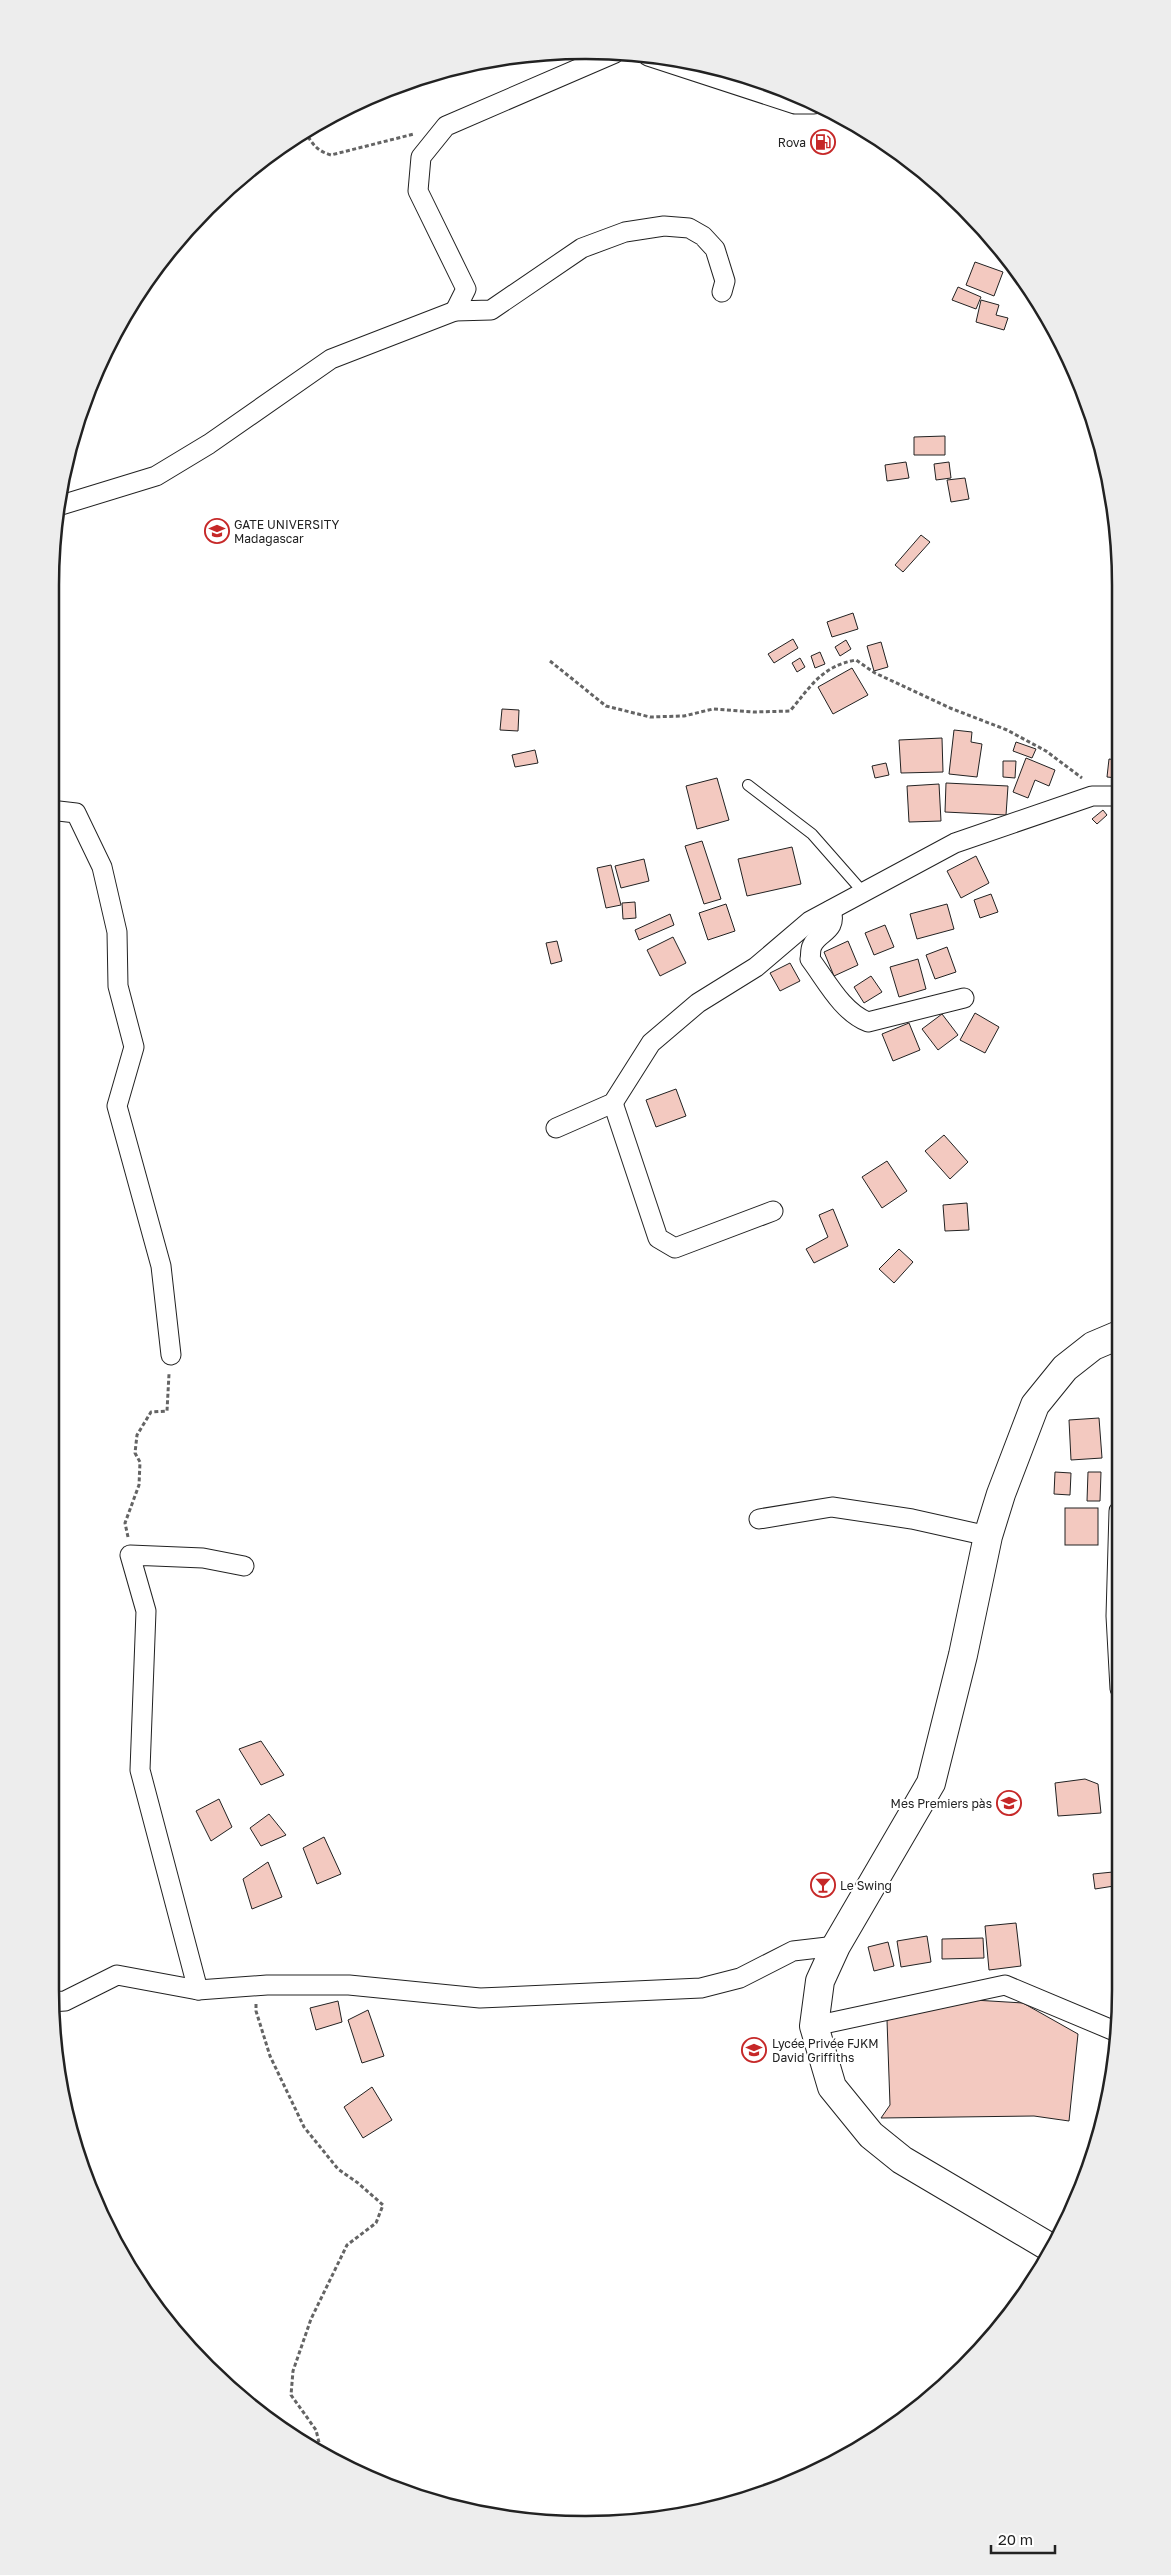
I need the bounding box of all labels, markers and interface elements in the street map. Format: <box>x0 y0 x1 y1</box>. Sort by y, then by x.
fuel station icon: Rova <box>810 129 836 155</box>
place label: Rova <box>778 135 806 150</box>
place label: GATE UNIVERSITY Madagascar <box>234 517 339 546</box>
school or university icon: GATE UNIVERSITY Madagascar <box>204 518 230 544</box>
school or university icon: Mes Premiers pàs <box>996 1790 1022 1816</box>
place label: Mes Premiers pàs <box>891 1796 992 1811</box>
bar icon: Le Swing <box>810 1872 836 1898</box>
place label: Le Swing <box>840 1878 892 1893</box>
place label: Lycée Privée FJKM David Griffiths <box>772 2036 879 2065</box>
school or university icon: Lycée Privée FJKM David Griffiths <box>741 2037 767 2063</box>
scale bar <box>991 2522 1055 2554</box>
text: 20 m <box>998 2530 1033 2548</box>

